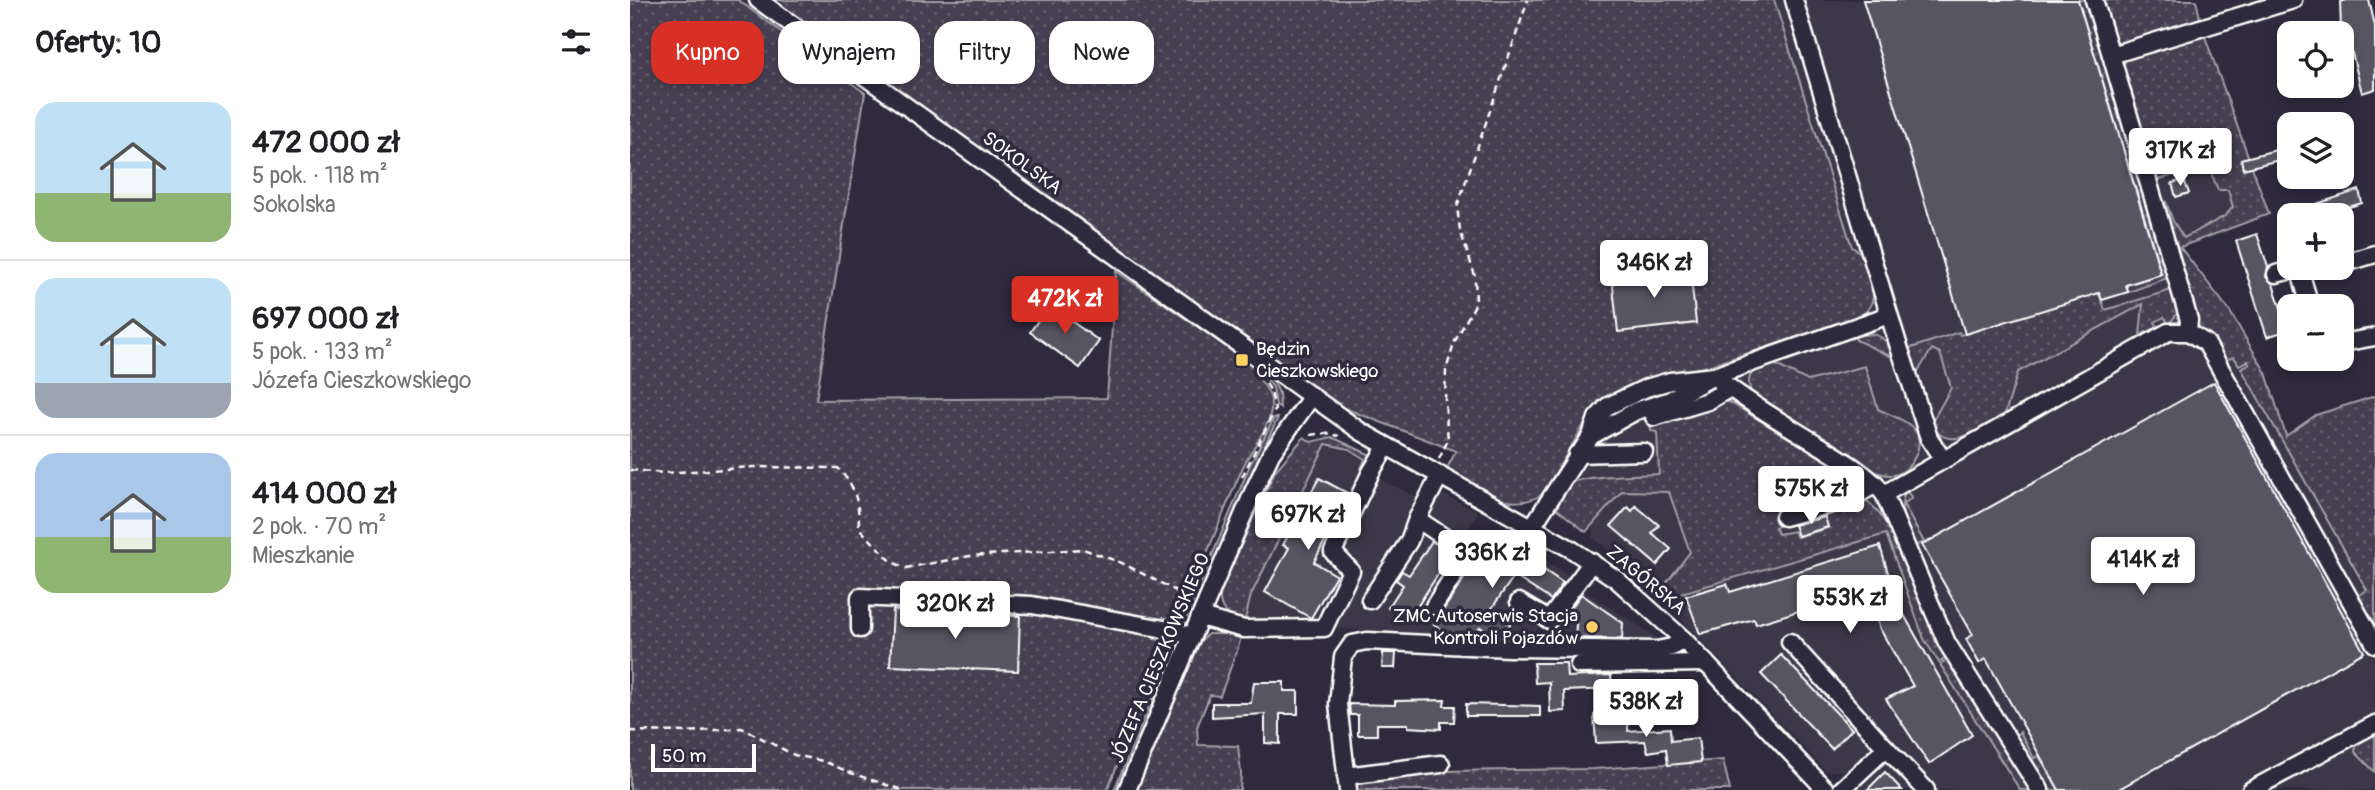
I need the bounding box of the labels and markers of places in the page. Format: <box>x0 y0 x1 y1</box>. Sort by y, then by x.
pin: 317K zł <box>2115 128 2245 188</box>
pin: 346K zł <box>1589 240 1719 300</box>
pin: 472K zł <box>1000 276 1130 336</box>
place label: Będzin Cieszkowskiego <box>1256 337 1379 383</box>
marker: Będzin Cieszkowskiego <box>1234 352 1250 368</box>
pin: 575K zł <box>1746 466 1876 526</box>
pin: 697K zł <box>1243 492 1373 552</box>
pin: 336K zł <box>1427 530 1557 590</box>
pin: 414K zł <box>2078 538 2208 597</box>
pin: 553K zł <box>1785 576 1915 635</box>
pin: 320K zł <box>890 582 1020 641</box>
place label: ZMC Autoserwis Stacja Kontroli Pojazdów <box>1393 604 1578 650</box>
marker: ZMC Autoserwis Stacja Kontroli Pojazdów <box>1584 619 1600 635</box>
pin: 538K zł <box>1581 680 1711 739</box>

